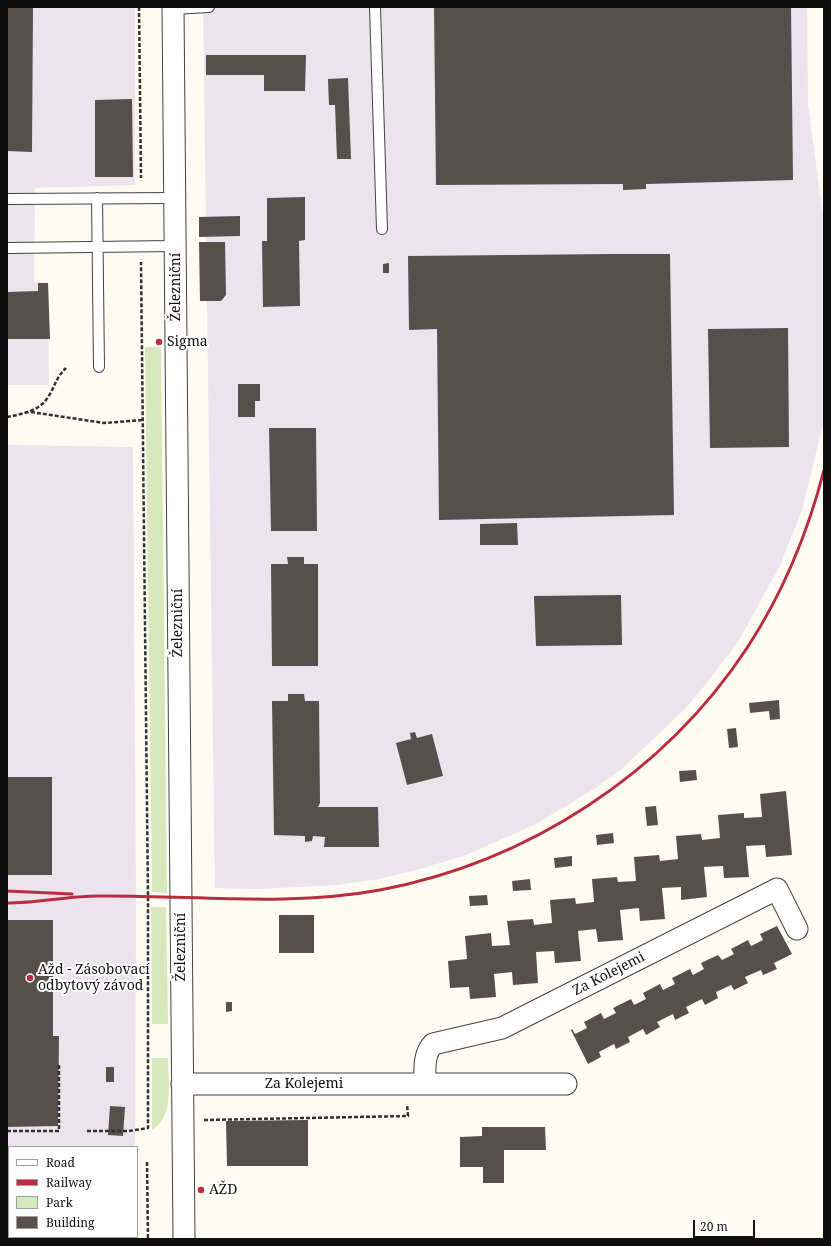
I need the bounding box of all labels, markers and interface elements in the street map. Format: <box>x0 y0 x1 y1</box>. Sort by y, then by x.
street label: Železniční <box>168 253 184 321</box>
place label: Sigma <box>167 334 208 350</box>
marker: Sigma <box>154 337 164 347</box>
street label: Železniční <box>170 589 186 657</box>
street label: Železniční <box>173 913 189 981</box>
street label: Za Kolejemi <box>570 949 648 999</box>
place label: Ažd - Zásobovací odbytový závod <box>38 962 150 994</box>
marker: Ažd - Zásobovací odbytový závod <box>25 973 35 983</box>
street label: Za Kolejemi <box>265 1076 343 1092</box>
legend <box>8 1146 138 1238</box>
text: Road <box>46 1154 75 1171</box>
text: Railway <box>46 1174 92 1191</box>
place label: AŽD <box>209 1182 237 1198</box>
marker: AŽD <box>196 1185 206 1195</box>
text: Park <box>46 1194 73 1211</box>
scale bar <box>695 1212 757 1238</box>
text: Building <box>46 1214 94 1231</box>
text: 20 m <box>700 1218 728 1235</box>

